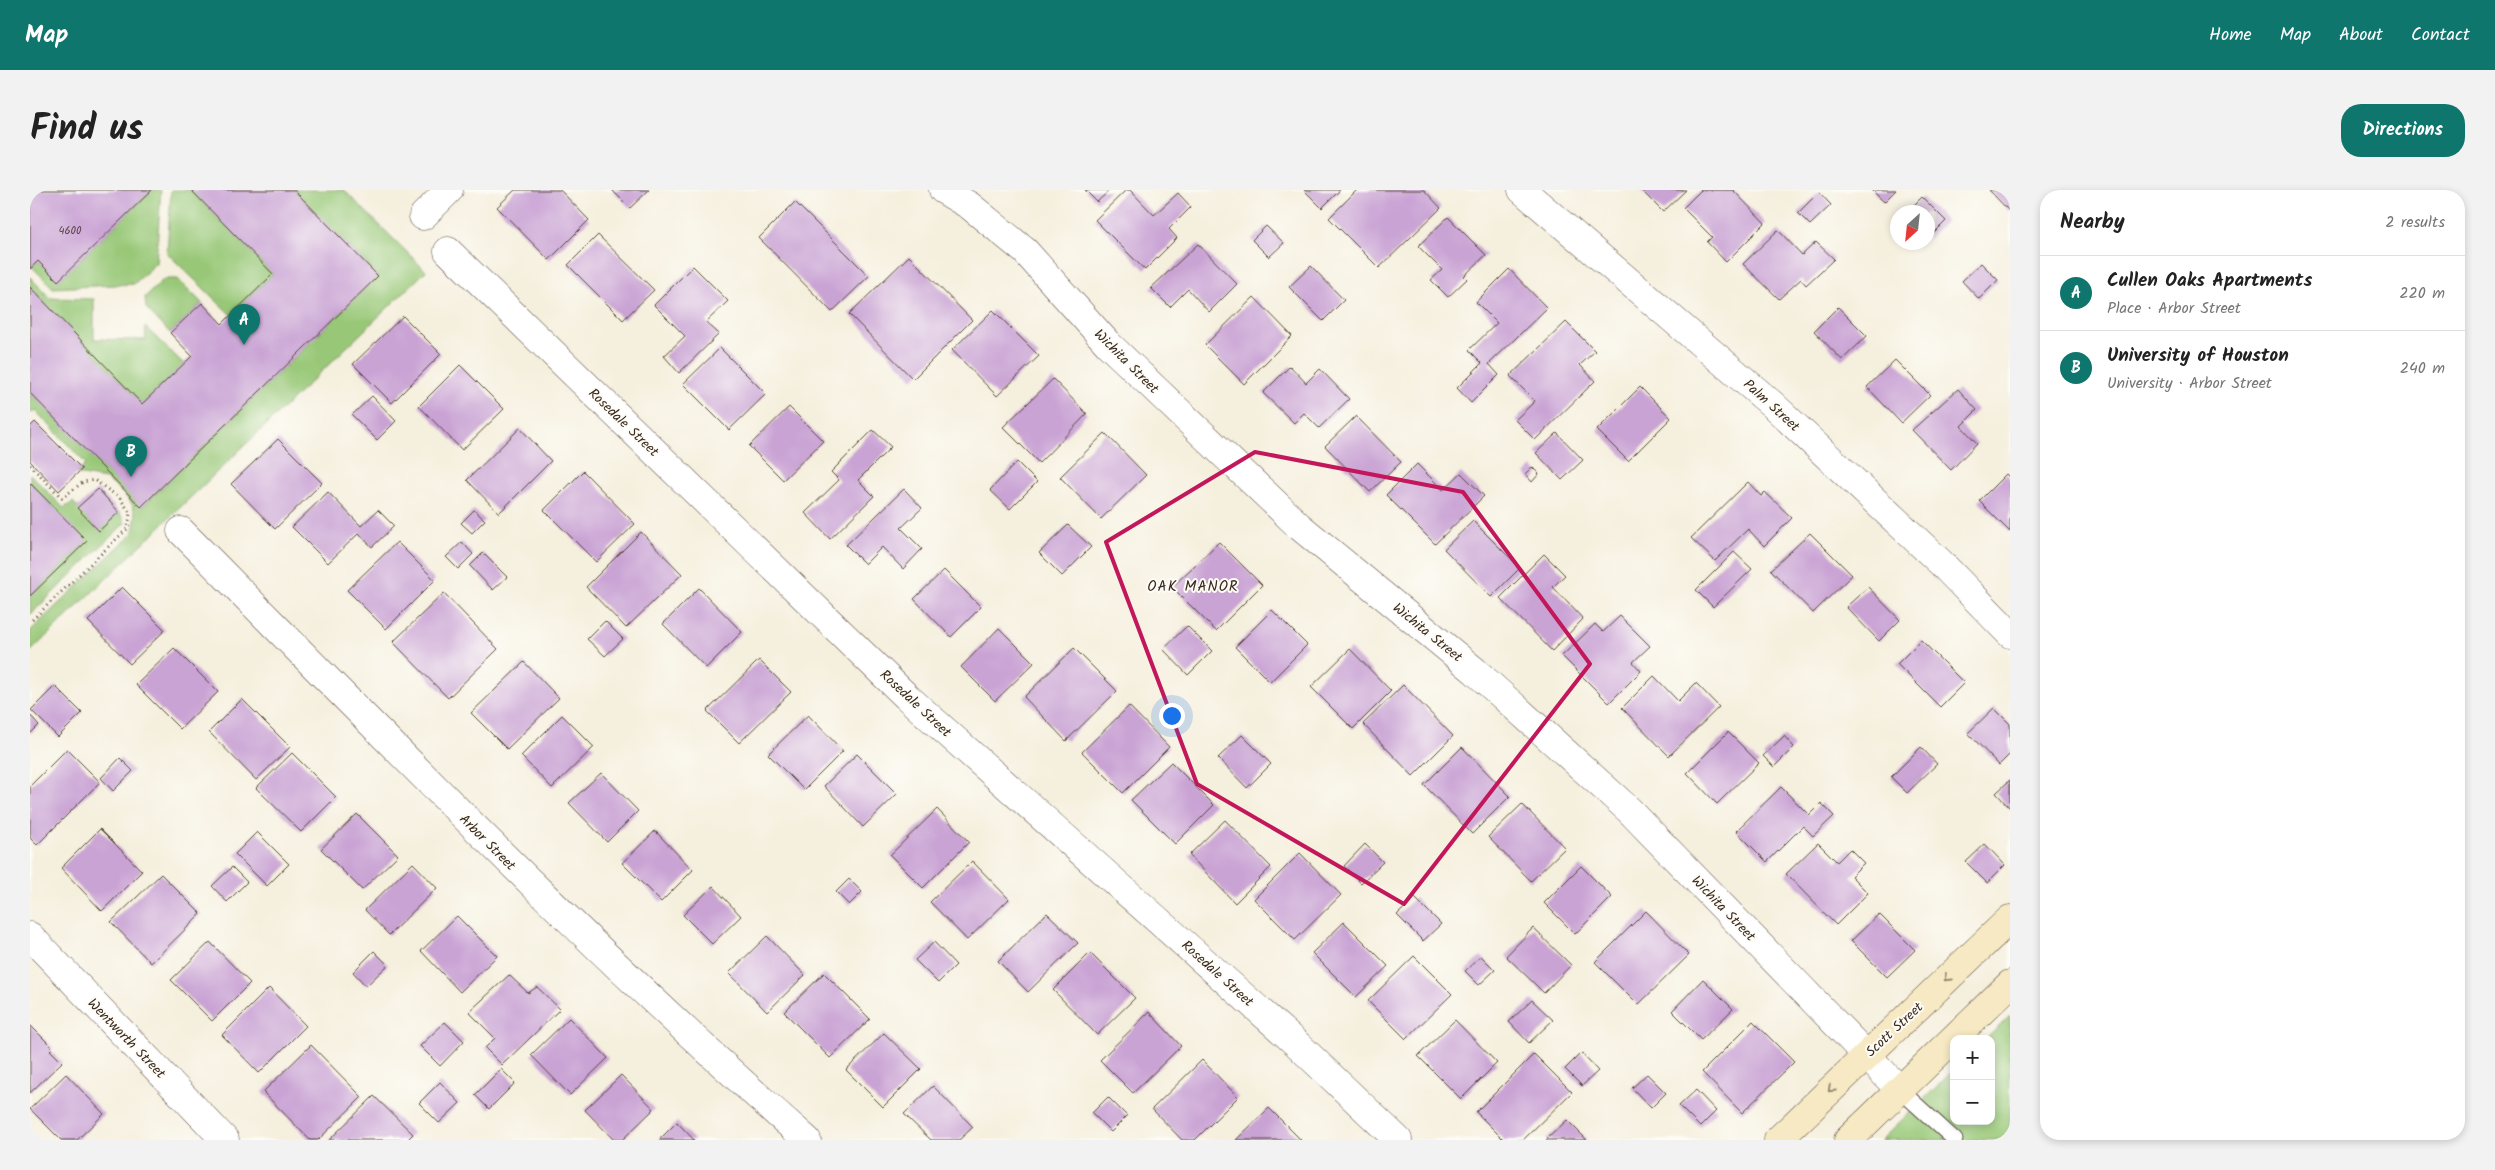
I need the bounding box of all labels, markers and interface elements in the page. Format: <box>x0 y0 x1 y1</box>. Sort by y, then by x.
text: Map <box>25 16 68 55</box>
text: Home <box>2209 21 2252 50</box>
text: Map <box>2280 21 2311 50</box>
text: About <box>2339 21 2383 50</box>
text: Contact <box>2411 21 2470 50</box>
text: Find us <box>30 102 143 158</box>
button: Directions <box>2341 104 2465 157</box>
north arrow <box>1890 205 1935 250</box>
text: Nearby <box>2060 206 2125 239</box>
text: 2 results <box>2385 210 2445 235</box>
house number: 4600 <box>58 222 82 240</box>
text: Cullen Oaks Apartments <box>2107 266 2312 296</box>
text: A <box>2071 281 2081 306</box>
text: 220 m <box>2399 281 2445 306</box>
text: Place · Arbor Street <box>2107 296 2241 321</box>
pin: A <box>228 304 260 345</box>
street label: Wichita Street <box>1089 324 1164 400</box>
text: University of Houston <box>2107 341 2289 371</box>
text: B <box>2071 356 2081 381</box>
text: 240 m <box>2400 356 2445 381</box>
text: University · Arbor Street <box>2107 371 2272 396</box>
street label: Palm Street <box>1738 374 1805 438</box>
street label: Rosedale Street <box>583 383 664 463</box>
pin: B <box>115 436 147 477</box>
district label: OAK MANOR <box>1147 575 1239 599</box>
street label: Wichita Street <box>1388 598 1468 668</box>
street label: Rosedale Street <box>874 665 957 743</box>
your location <box>1159 703 1185 729</box>
street label: Arbor Street <box>454 809 521 877</box>
street label: Wichita Street <box>1686 871 1761 947</box>
street label: Rosedale Street <box>1176 935 1259 1013</box>
one-way arrow <box>1944 972 1953 981</box>
street label: Wentworth Street <box>82 993 171 1084</box>
street label: Scott Street <box>1861 997 1929 1062</box>
map controls <box>1950 1035 1995 1125</box>
button: + <box>1950 1035 1995 1080</box>
button: − <box>1950 1080 1995 1125</box>
one-way arrow <box>1828 1083 1837 1092</box>

